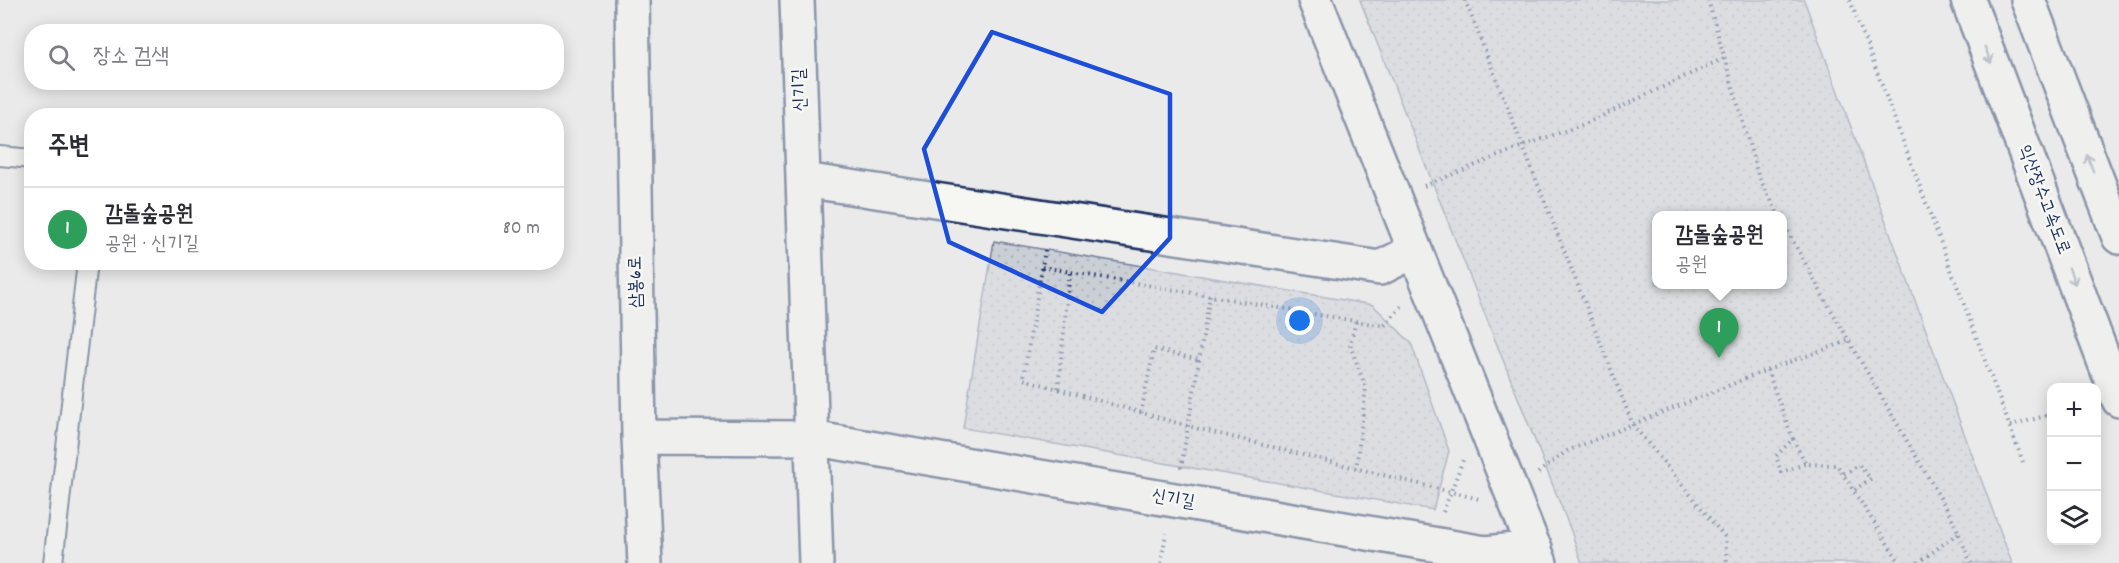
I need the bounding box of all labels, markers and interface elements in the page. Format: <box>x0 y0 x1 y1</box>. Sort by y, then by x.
search box <box>24 24 564 90</box>
icon: search <box>45 41 78 74</box>
text: 장소 검색 <box>93 42 169 73</box>
one-way arrow <box>1984 45 1995 64</box>
street label: 신기길 <box>788 67 814 112</box>
text: 주변 <box>48 129 90 166</box>
street label: 익산장수고속도로 <box>2011 141 2075 259</box>
one-way arrow <box>2084 154 2095 173</box>
text: 감돌숲공원 <box>105 200 194 231</box>
popup <box>1652 211 1787 289</box>
text: 1 <box>65 215 70 243</box>
text: 80 m <box>503 215 540 243</box>
text: 감돌숲공원 <box>1675 221 1764 252</box>
text: 공원 · 신기길 <box>105 231 199 259</box>
text: 공원 <box>1675 252 1707 280</box>
street label: 삼봉6로 <box>624 256 650 308</box>
one-way arrow <box>2067 267 2078 285</box>
your location <box>1285 306 1314 335</box>
pin: 1 <box>1700 308 1738 358</box>
map controls <box>2047 383 2101 545</box>
button: + <box>2047 383 2101 437</box>
button: − <box>2047 437 2101 491</box>
street label: 신기길 <box>1149 484 1197 516</box>
button: layers <box>2047 491 2101 545</box>

